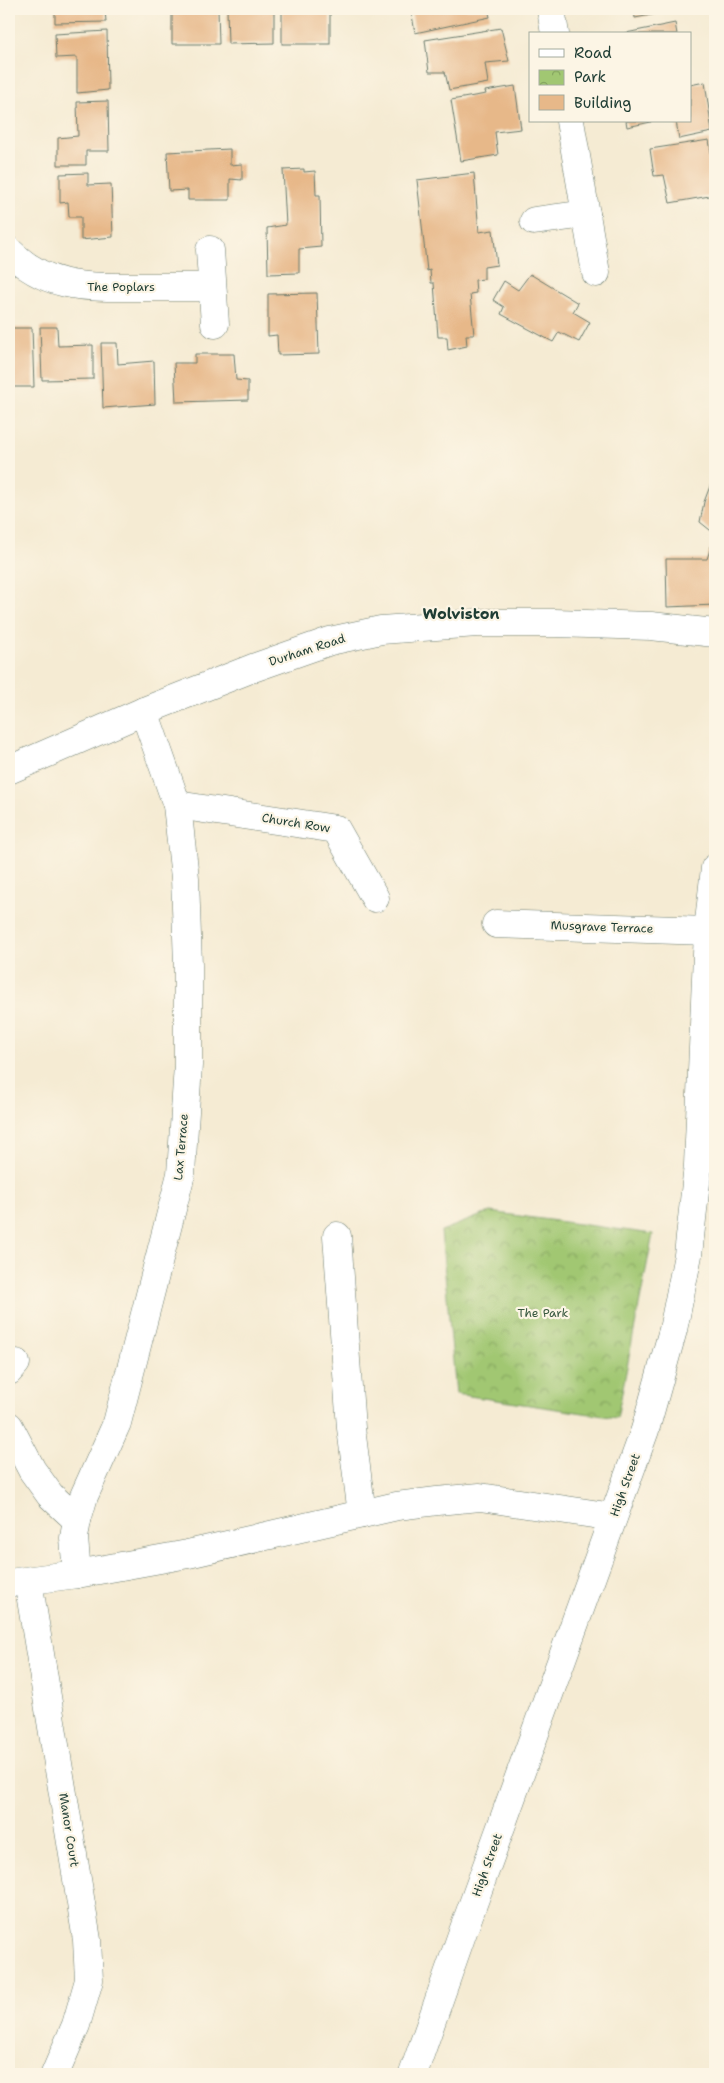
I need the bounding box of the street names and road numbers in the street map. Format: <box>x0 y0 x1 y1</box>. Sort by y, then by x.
street label: The Poplars <box>87 279 155 295</box>
street label: Durham Road <box>267 630 348 670</box>
street label: Church Row <box>261 810 332 836</box>
street label: Musgrave Terrace <box>550 917 654 937</box>
street label: Lax Terrace <box>170 1113 192 1181</box>
street label: High Street <box>606 1451 644 1519</box>
street label: Manor Court <box>55 1792 83 1868</box>
street label: High Street <box>468 1831 506 1899</box>

